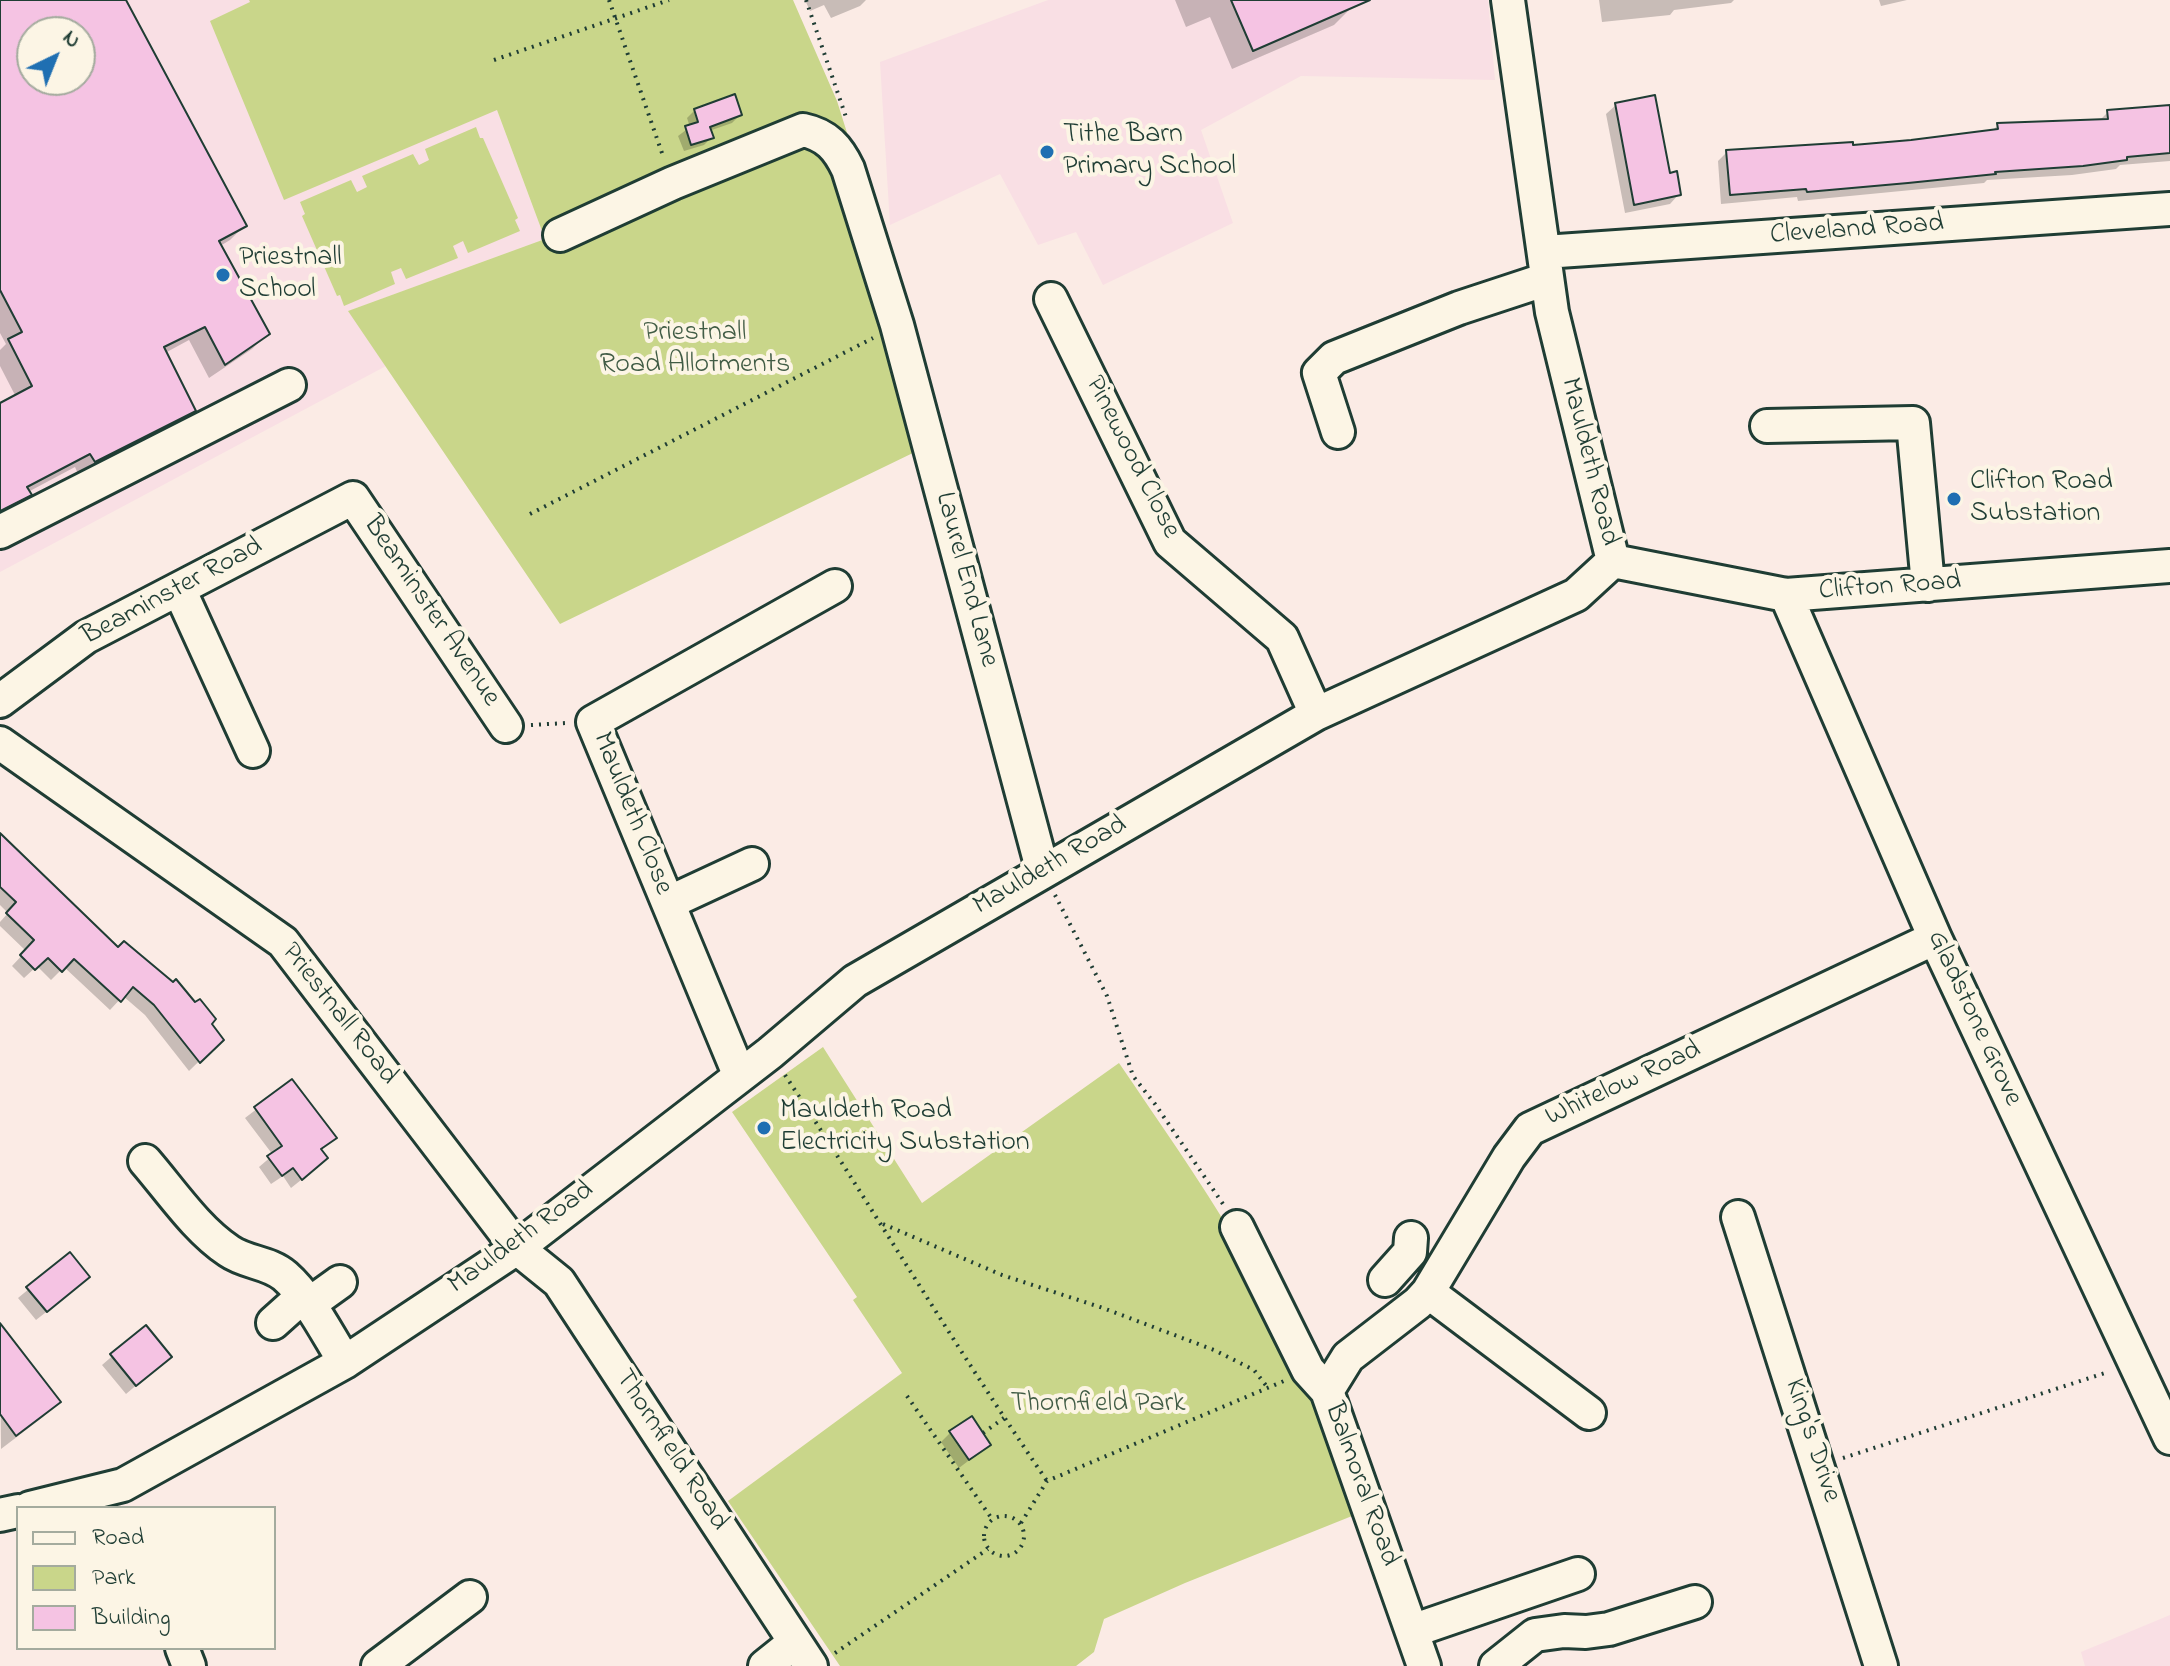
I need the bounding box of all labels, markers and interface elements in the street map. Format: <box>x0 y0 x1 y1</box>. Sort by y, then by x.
north arrow <box>16 16 96 96</box>
text: N <box>55 23 87 57</box>
place label: Tithe Barn Primary School <box>1063 119 1236 185</box>
marker: Tithe Barn Primary School <box>1038 143 1056 161</box>
street label: Cleveland Road <box>1769 208 1945 254</box>
place label: Priestnall School <box>239 242 342 308</box>
marker: Priestnall School <box>214 266 232 284</box>
park label: Priestnall Road Allotments <box>600 317 790 383</box>
street label: Pinewood Close <box>1076 371 1186 545</box>
street label: Mauldeth Road <box>1551 375 1625 549</box>
place label: Clifton Road Substation <box>1970 466 2113 532</box>
street label: Laurel End Lane <box>926 489 1004 671</box>
marker: Clifton Road Substation <box>1945 490 1963 508</box>
street label: Beaminster Avenue <box>354 510 506 714</box>
street label: Beaminster Road <box>77 531 269 655</box>
street label: Clifton Road <box>1818 566 1962 610</box>
street label: Mauldeth Close <box>583 728 679 900</box>
street label: Mauldeth Road <box>968 810 1134 924</box>
street label: Gladstone Grove <box>1918 926 2028 1112</box>
street label: Priestnall Road <box>272 937 404 1093</box>
street label: Whitelow Road <box>1541 1034 1707 1136</box>
place label: Mauldeth Road Electricity Substation <box>780 1095 1030 1161</box>
marker: Mauldeth Road Electricity Substation <box>755 1119 773 1137</box>
street label: Mauldeth Road <box>443 1175 601 1303</box>
street label: Thornfield Road <box>605 1364 735 1538</box>
street label: King's Drive <box>1775 1375 1847 1507</box>
park label: Thornfield Park <box>1011 1388 1185 1422</box>
street label: Balmoral Road <box>1315 1399 1405 1571</box>
legend <box>16 1506 276 1650</box>
text: Road <box>92 1521 144 1556</box>
text: Park <box>92 1561 135 1596</box>
text: Building <box>92 1601 171 1636</box>

